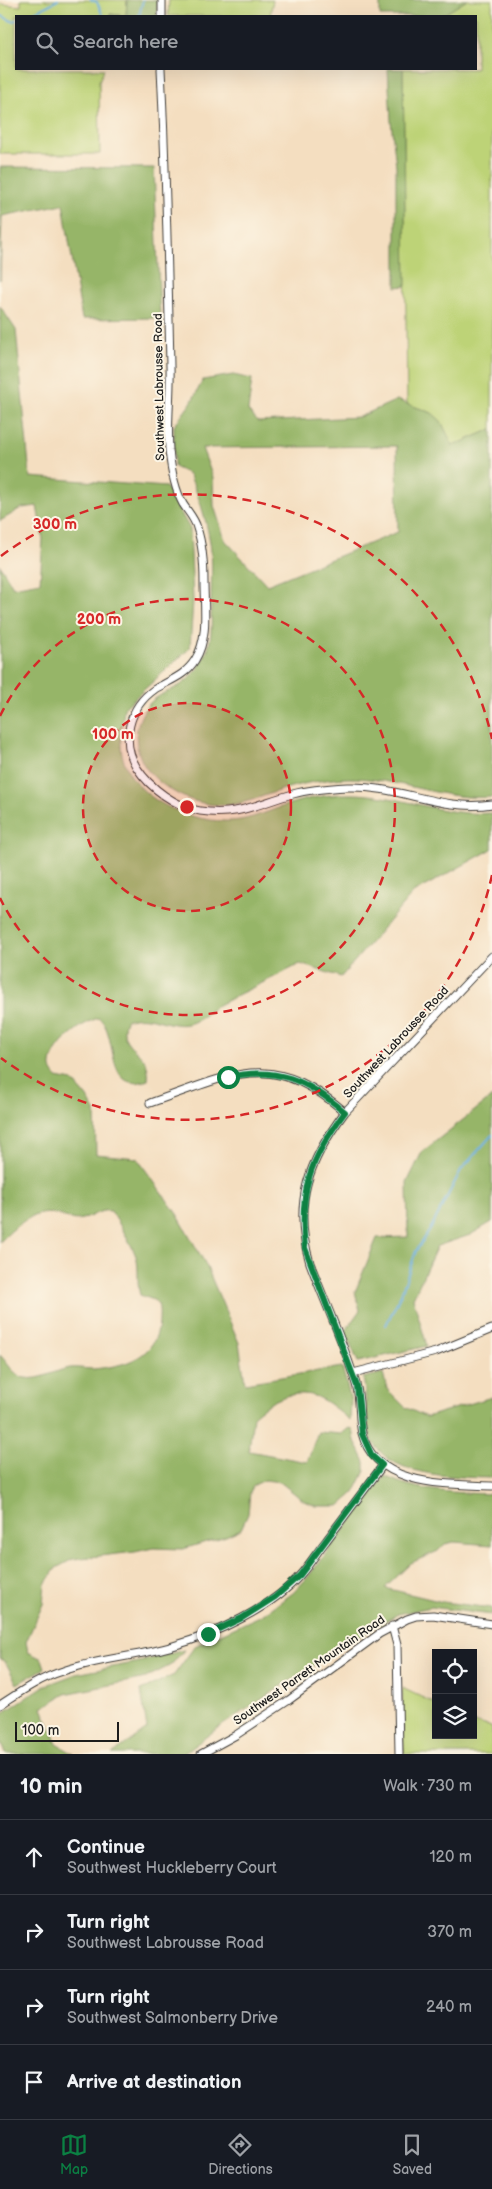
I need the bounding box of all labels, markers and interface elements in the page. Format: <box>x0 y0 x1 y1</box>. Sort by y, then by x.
search box <box>15 15 477 70</box>
icon: search <box>33 29 61 57</box>
text: Search here <box>73 31 178 54</box>
street label: Southwest Labrousse Road <box>151 313 168 461</box>
text: 300 m <box>33 515 77 534</box>
text: 200 m <box>77 610 121 629</box>
text: 100 m <box>92 725 134 744</box>
centre of rings <box>178 798 196 816</box>
street label: Southwest Labrousse Road <box>341 983 452 1101</box>
route start <box>217 1066 240 1089</box>
street label: Southwest Parrett Mountain Road <box>231 1612 388 1729</box>
route end <box>197 1623 220 1646</box>
map controls <box>432 1649 477 1739</box>
button: locate <box>432 1649 477 1694</box>
button: layers <box>432 1694 477 1739</box>
scale bar <box>15 1719 119 1742</box>
text: 100 m <box>22 1722 59 1739</box>
text: 10 min <box>20 1774 82 1799</box>
text: Walk · 730 m <box>383 1777 472 1796</box>
text: Continue <box>67 1836 145 1859</box>
icon: ahead <box>20 1843 48 1871</box>
text: 120 m <box>429 1848 472 1867</box>
text: Southwest Huckleberry Court <box>67 1859 277 1878</box>
text: Turn right <box>67 1911 150 1934</box>
icon: right <box>20 1918 48 1946</box>
text: 370 m <box>427 1923 472 1942</box>
text: Southwest Labrousse Road <box>67 1934 264 1953</box>
text: Turn right <box>67 1986 150 2009</box>
icon: right <box>20 1993 48 2021</box>
text: 240 m <box>426 1998 472 2017</box>
text: Southwest Salmonberry Drive <box>67 2009 278 2028</box>
icon: arrive <box>20 2068 48 2096</box>
text: Arrive at destination <box>67 2071 242 2094</box>
tab: Map <box>60 2131 88 2178</box>
tab: Directions <box>208 2131 273 2178</box>
tab: Saved <box>393 2131 432 2178</box>

